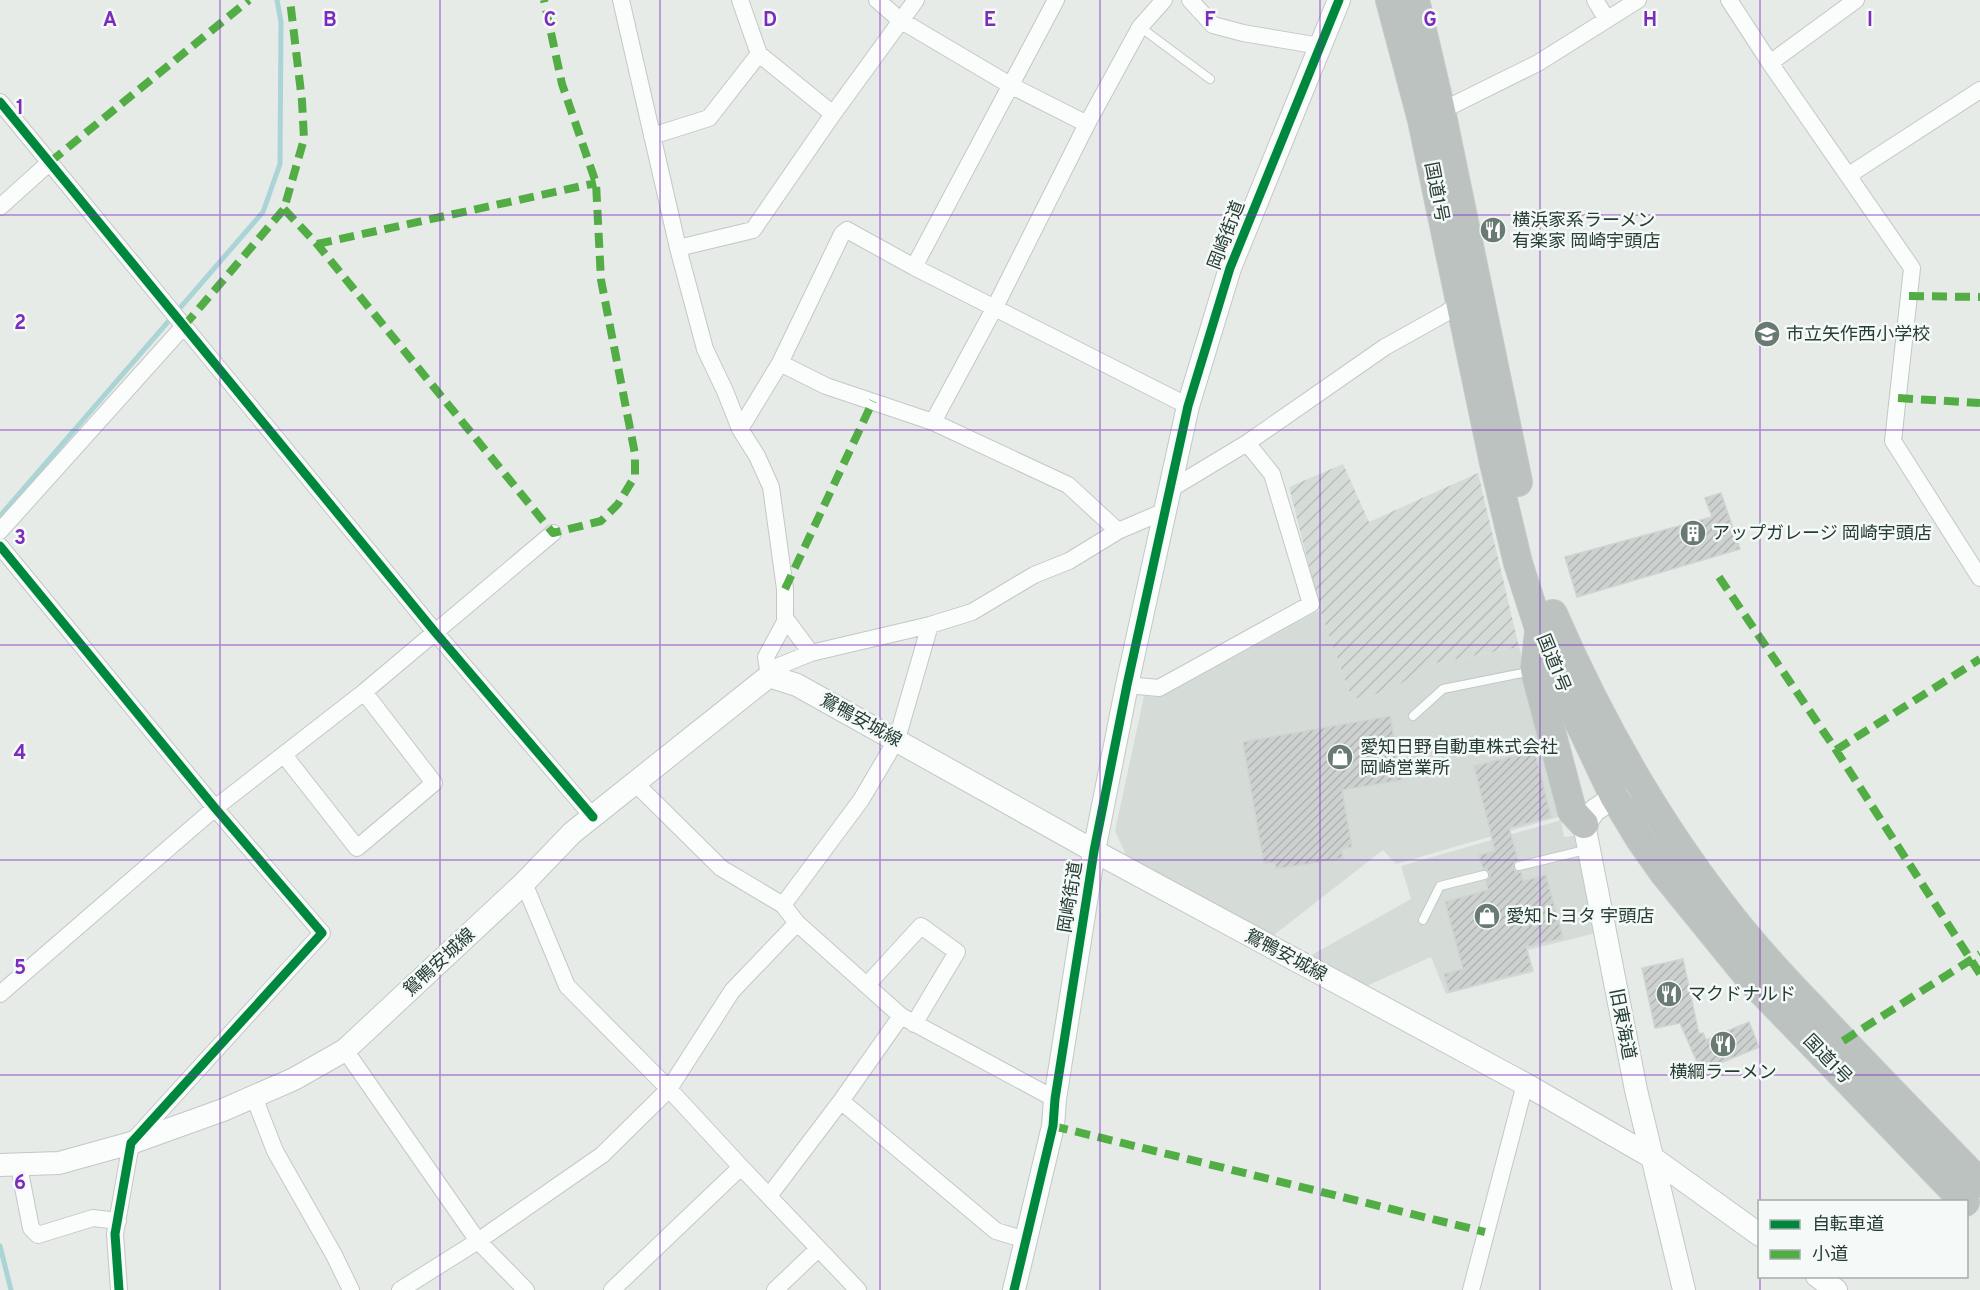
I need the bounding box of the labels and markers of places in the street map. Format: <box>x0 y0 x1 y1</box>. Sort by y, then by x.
place label: 横浜家系ラーメン 有楽家 岡崎宇頭店 <box>1512 210 1660 254</box>
restaurant icon: 横浜家系ラーメン 有楽家 岡崎宇頭店 <box>1478 215 1508 245</box>
school or university icon: 市立矢作西小学校 <box>1752 319 1782 349</box>
place label: 市立矢作西小学校 <box>1786 324 1930 347</box>
building icon: アップガレージ 岡崎宇頭店 <box>1678 518 1708 548</box>
place label: アップガレージ 岡崎宇頭店 <box>1712 523 1932 546</box>
place label: 愛知日野自動車株式会社 岡崎営業所 <box>1360 737 1558 781</box>
shop icon: 愛知日野自動車株式会社 岡崎営業所 <box>1325 742 1355 772</box>
shop icon: 愛知トヨタ 宇頭店 <box>1472 901 1502 931</box>
place label: 愛知トヨタ 宇頭店 <box>1506 906 1654 929</box>
restaurant icon: マクドナルド <box>1654 979 1684 1009</box>
place label: マクドナルド <box>1688 984 1796 1007</box>
restaurant icon: 横綱ラーメン <box>1708 1029 1738 1059</box>
place label: 横綱ラーメン <box>1669 1062 1777 1085</box>

